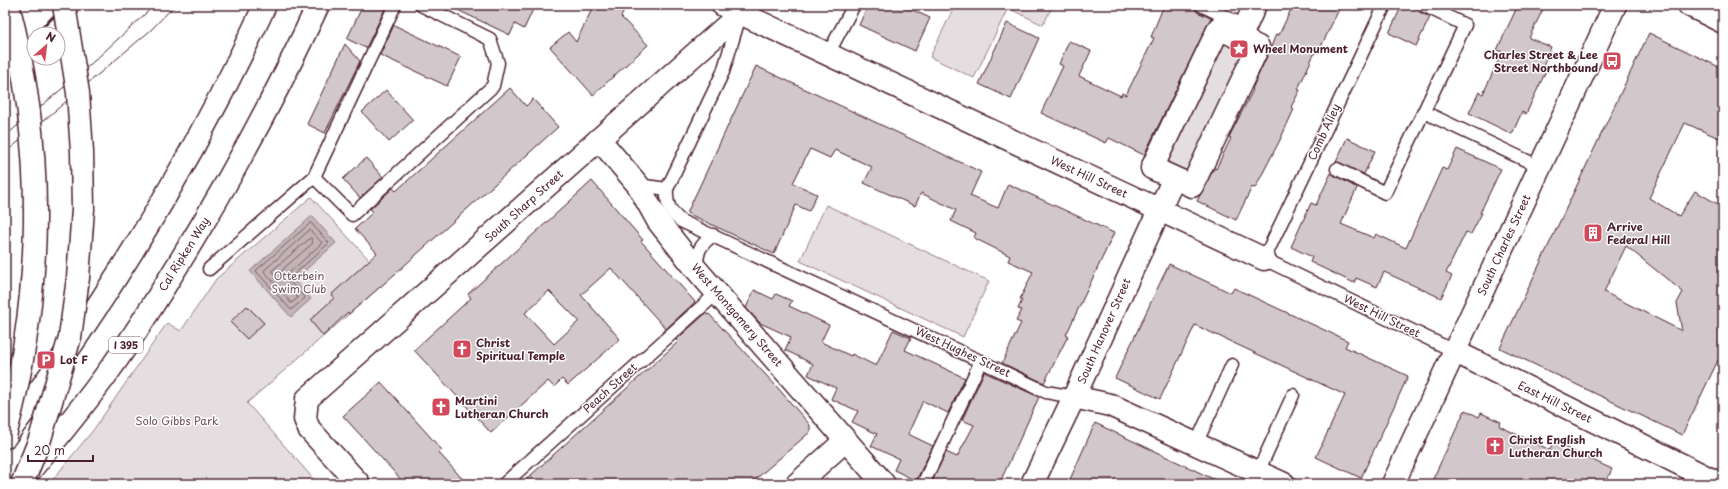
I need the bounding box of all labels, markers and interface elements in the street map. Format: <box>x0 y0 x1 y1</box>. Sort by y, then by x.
north arrow <box>26 26 66 66</box>
text: N <box>43 27 59 46</box>
place icon: Wheel Monument <box>1228 38 1250 60</box>
place label: Wheel Monument <box>1253 40 1348 57</box>
place label: Charles Street & Lee Street Northbound <box>1484 46 1599 76</box>
bus stop icon: Charles Street & Lee Street Northbound <box>1601 50 1623 72</box>
street label: Comb Alley <box>1303 101 1344 163</box>
street label: West Hill Street <box>1048 151 1131 202</box>
street label: South Sharp Street <box>481 165 567 246</box>
street label: South Charles Street <box>1473 191 1535 298</box>
street label: Cal Ripken Way <box>154 213 213 294</box>
place label: Arrive Federal Hill <box>1607 218 1670 248</box>
building icon: Arrive Federal Hill <box>1582 222 1604 244</box>
street label: West Montgomery Street <box>688 259 787 370</box>
park label: Otterbein Swim Club <box>272 267 326 297</box>
street label: South Hanover Street <box>1073 275 1135 386</box>
street label: West Hill Street <box>1341 290 1424 342</box>
street label: West Hughes Street <box>913 322 1014 381</box>
place label: Christ Spiritual Temple <box>476 334 566 364</box>
road number: I 395 <box>109 337 143 353</box>
church icon: Christ Spiritual Temple <box>451 338 473 360</box>
parking icon: Lot F <box>35 349 57 371</box>
place label: Lot F <box>60 351 88 368</box>
street label: Peach Street <box>579 358 641 417</box>
street label: East Hill Street <box>1515 376 1596 427</box>
place label: Martini Lutheran Church <box>455 392 549 422</box>
church icon: Martini Lutheran Church <box>430 396 452 418</box>
park label: Solo Gibbs Park <box>135 412 219 429</box>
place label: Christ English Lutheran Church <box>1509 431 1603 461</box>
church icon: Christ English Lutheran Church <box>1484 435 1506 457</box>
scale bar <box>28 437 93 463</box>
text: 20 m <box>34 441 65 459</box>

